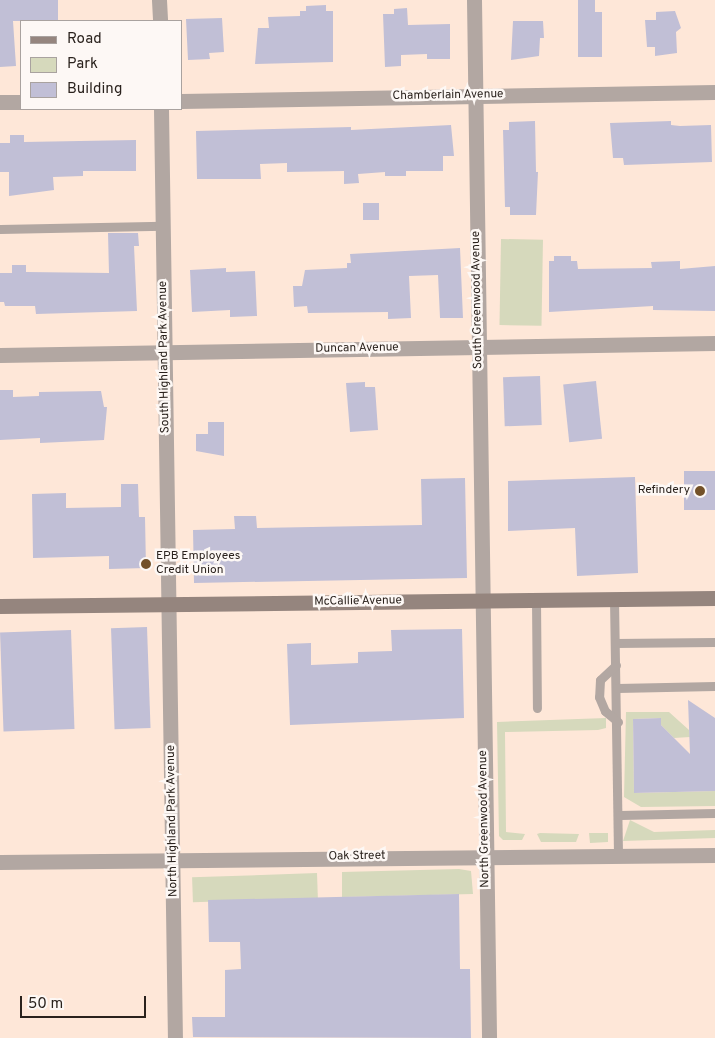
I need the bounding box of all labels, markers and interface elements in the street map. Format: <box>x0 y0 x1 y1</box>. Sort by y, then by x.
legend <box>20 20 182 110</box>
text: Road <box>67 30 102 49</box>
text: Park <box>67 55 98 74</box>
text: Building <box>67 80 122 99</box>
street label: Chamberlain Avenue <box>392 88 504 104</box>
street label: South Greenwood Avenue <box>470 231 486 369</box>
street label: South Highland Park Avenue <box>156 280 174 434</box>
street label: Duncan Avenue <box>315 341 399 357</box>
place label: Refindery <box>638 484 690 498</box>
marker: Refindery <box>694 485 706 497</box>
place label: EPB Employees Credit Union <box>156 550 240 578</box>
marker: EPB Employees Credit Union <box>140 558 152 570</box>
street label: McCallie Avenue <box>314 594 402 610</box>
street label: North Highland Park Avenue <box>164 745 182 897</box>
street label: North Greenwood Avenue <box>477 750 493 888</box>
street label: Oak Street <box>328 849 386 865</box>
scale bar <box>22 986 149 1018</box>
text: 50 m <box>28 995 63 1014</box>

